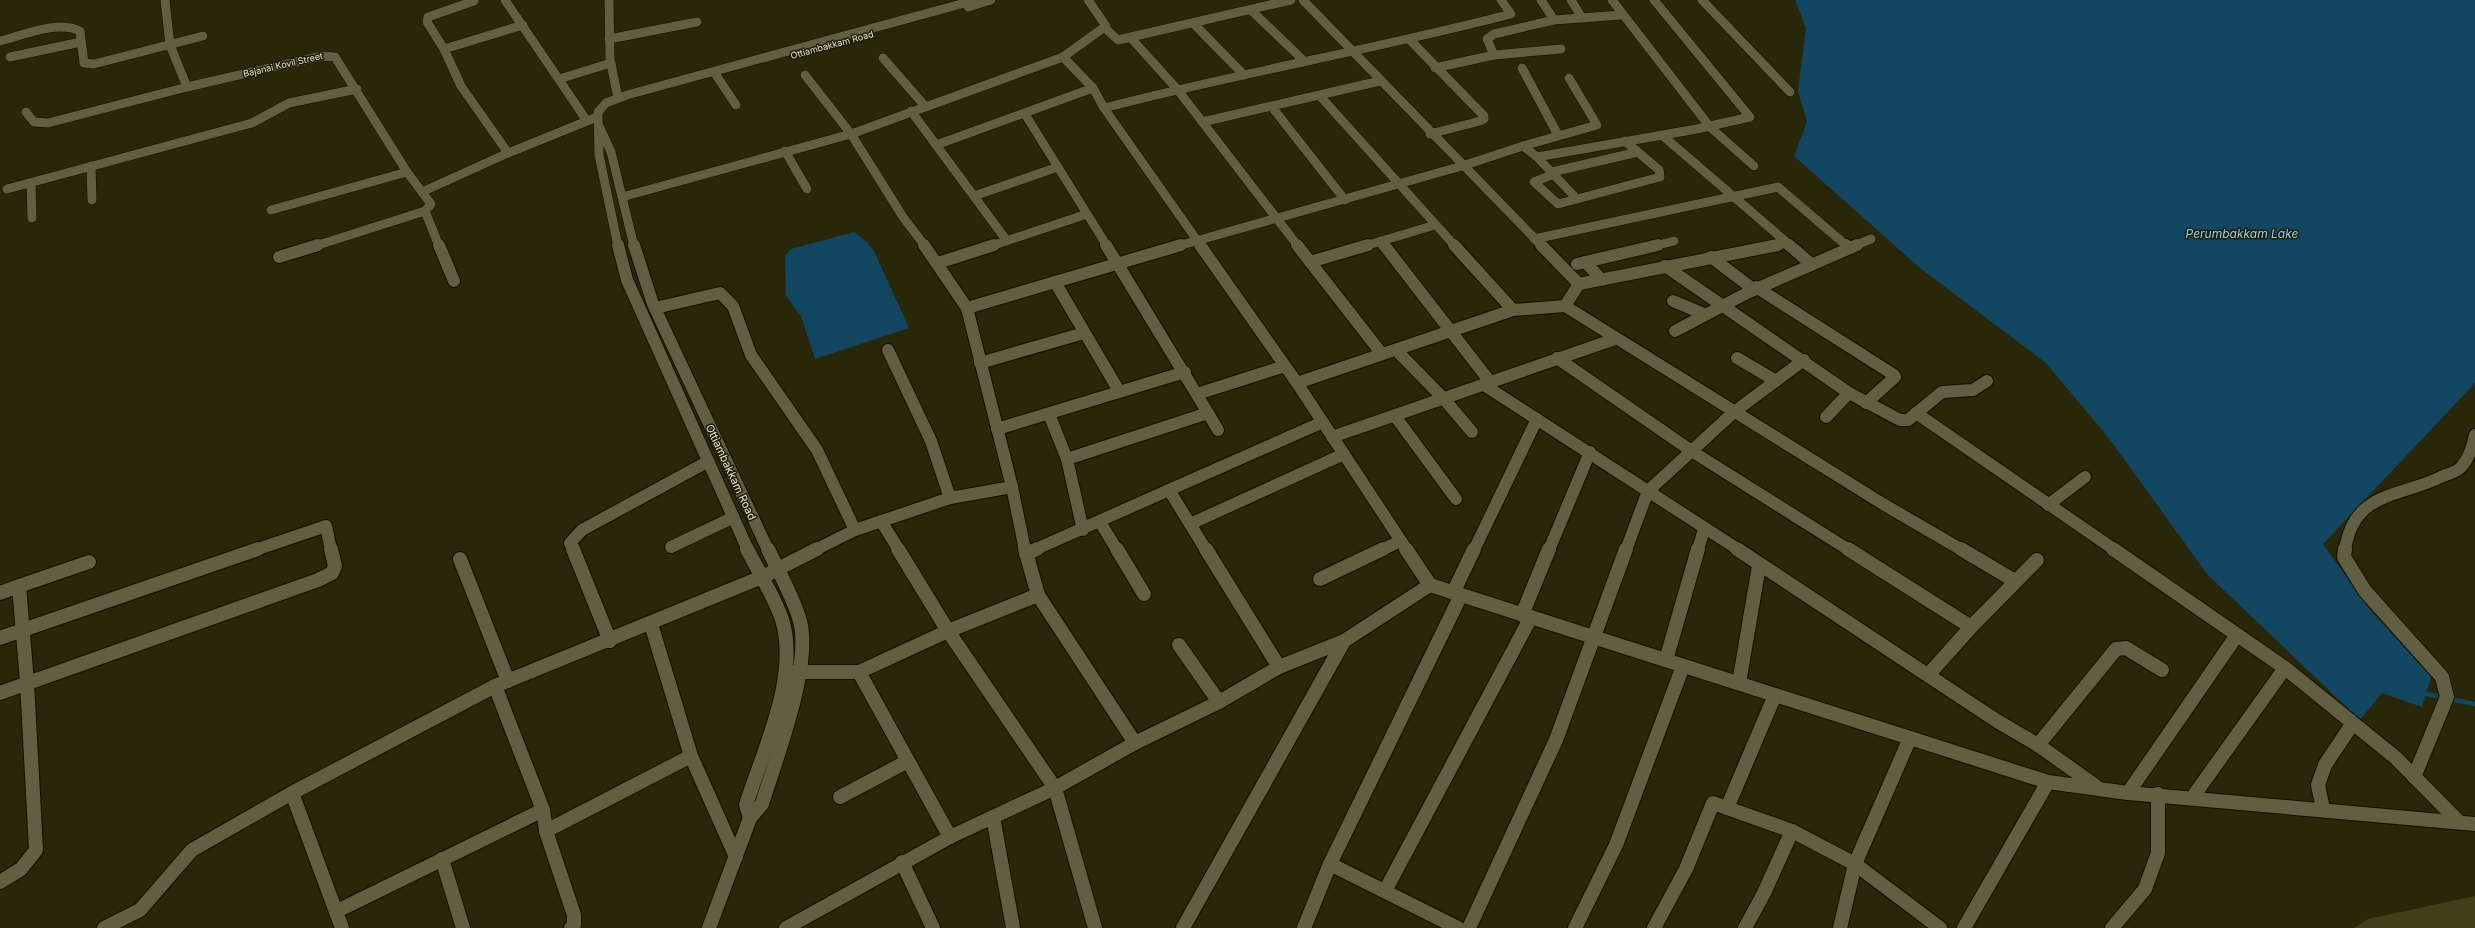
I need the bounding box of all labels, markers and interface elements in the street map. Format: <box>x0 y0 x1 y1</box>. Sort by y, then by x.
street label: Ottiambakkam Road <box>789 28 875 61</box>
street label: Bajanai Kovil Street <box>242 50 324 79</box>
water label: Perumbakkam Lake <box>2186 226 2299 241</box>
street label: Ottiambakkam Road <box>703 422 759 522</box>

